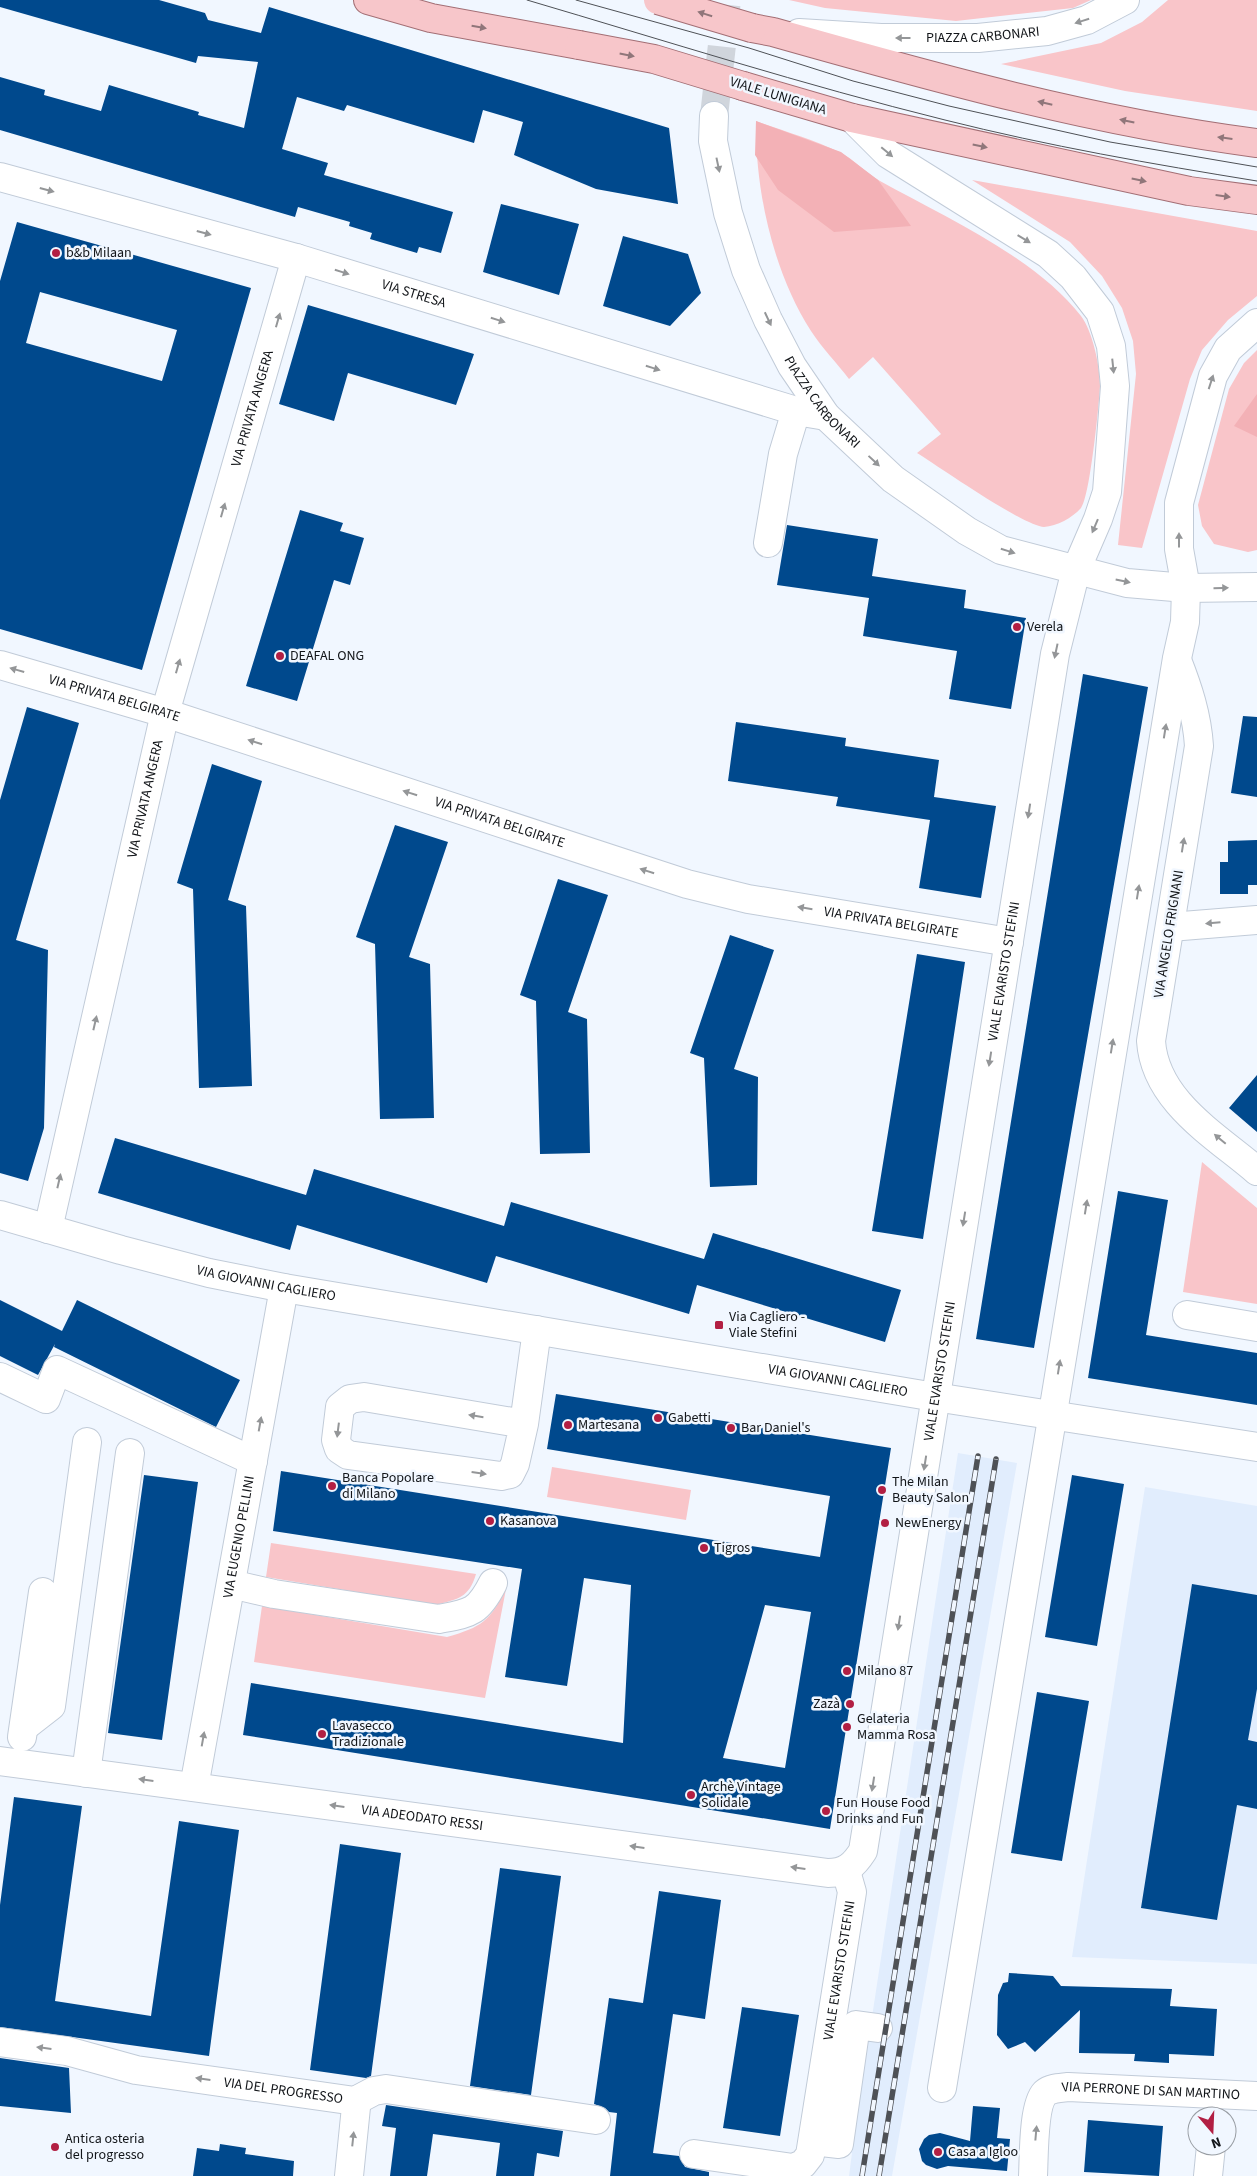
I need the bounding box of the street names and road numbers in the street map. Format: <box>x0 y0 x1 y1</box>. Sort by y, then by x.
street label: PIAZZA CARBONARI <box>926 22 1040 48</box>
street label: VIALE LUNIGIANA <box>727 72 829 120</box>
street label: VIA STRESA <box>379 275 449 313</box>
street label: VIA PRIVATA ANGERA <box>226 347 279 469</box>
street label: PIAZZA CARBONARI <box>779 353 865 453</box>
street label: VIA PRIVATA BELGIRATE <box>46 670 183 727</box>
street label: VIA PRIVATA ANGERA <box>122 738 169 860</box>
street label: VIA PRIVATA BELGIRATE <box>432 792 568 853</box>
street label: VIA ANGELO FRIGNANI <box>1149 869 1189 999</box>
street label: VIALE EVARISTO STEFINI <box>983 900 1025 1043</box>
street label: VIA PRIVATA BELGIRATE <box>822 902 960 944</box>
street label: VIA GIOVANNI CAGLIERO <box>194 1260 337 1306</box>
street label: VIALE EVARISTO STEFINI <box>919 1300 961 1443</box>
street label: VIA GIOVANNI CAGLIERO <box>767 1359 909 1402</box>
street label: VIA EUGENIO PELLINI <box>218 1474 260 1600</box>
street label: VIA ADEODATO RESSI <box>360 1800 484 1836</box>
street label: VIALE EVARISTO STEFINI <box>818 1899 860 2042</box>
street label: VIA DEL PROGRESSO <box>222 2073 344 2109</box>
street label: VIA PERRONE DI SAN MARTINO <box>1061 2077 1240 2105</box>

